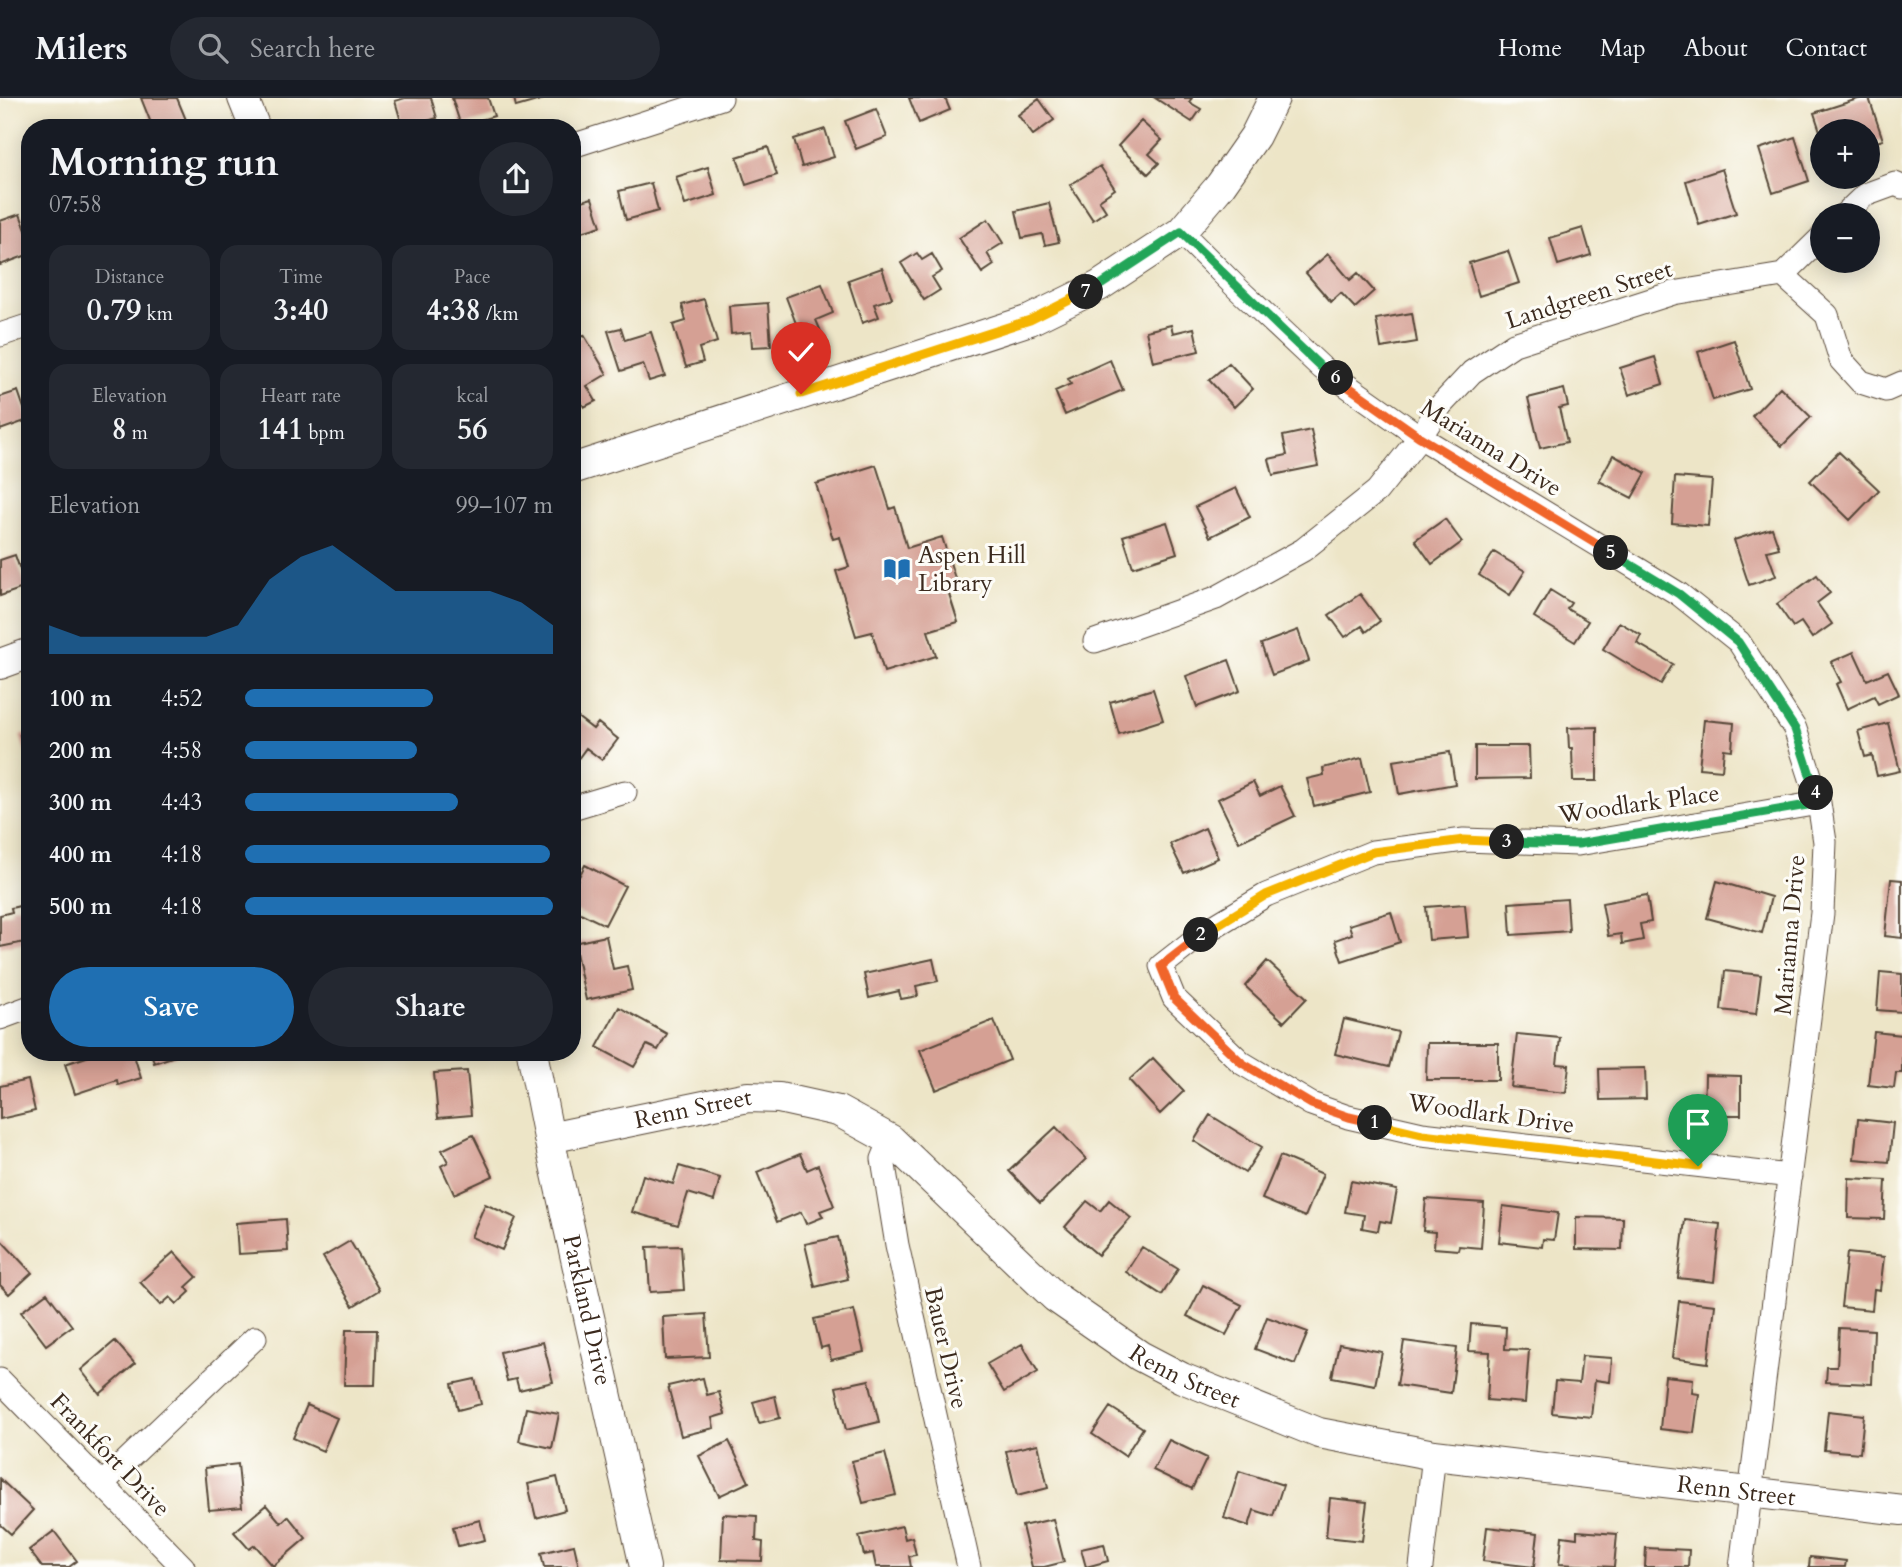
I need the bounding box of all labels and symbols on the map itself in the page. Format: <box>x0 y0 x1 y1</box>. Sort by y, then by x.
street label: Landgreen Street <box>1502 252 1677 337</box>
pin: 7 <box>1068 274 1104 310</box>
pin <box>771 322 831 394</box>
pin: 6 <box>1318 360 1354 396</box>
street label: Marianna Drive <box>1414 391 1568 505</box>
pin: 5 <box>1594 536 1628 570</box>
place label: Aspen Hill Library <box>918 539 1026 600</box>
library icon: Aspen Hill Library <box>882 554 912 584</box>
street label: Woodlark Place <box>1555 776 1722 832</box>
pin: 4 <box>1798 776 1834 810</box>
pin: 3 <box>1490 824 1524 860</box>
street label: Marianna Drive <box>1767 853 1813 1017</box>
pin: 2 <box>1184 918 1218 952</box>
street label: Renn Street <box>631 1080 755 1137</box>
street label: Woodlark Drive <box>1405 1086 1576 1142</box>
pin <box>1668 1094 1728 1166</box>
pin: 1 <box>1358 1105 1392 1140</box>
street label: Parkland Drive <box>555 1232 620 1389</box>
street label: Bauer Drive <box>916 1284 976 1412</box>
street label: Renn Street <box>1122 1337 1246 1416</box>
street label: Frankfort Drive <box>42 1386 178 1524</box>
street label: Renn Street <box>1675 1467 1798 1514</box>

